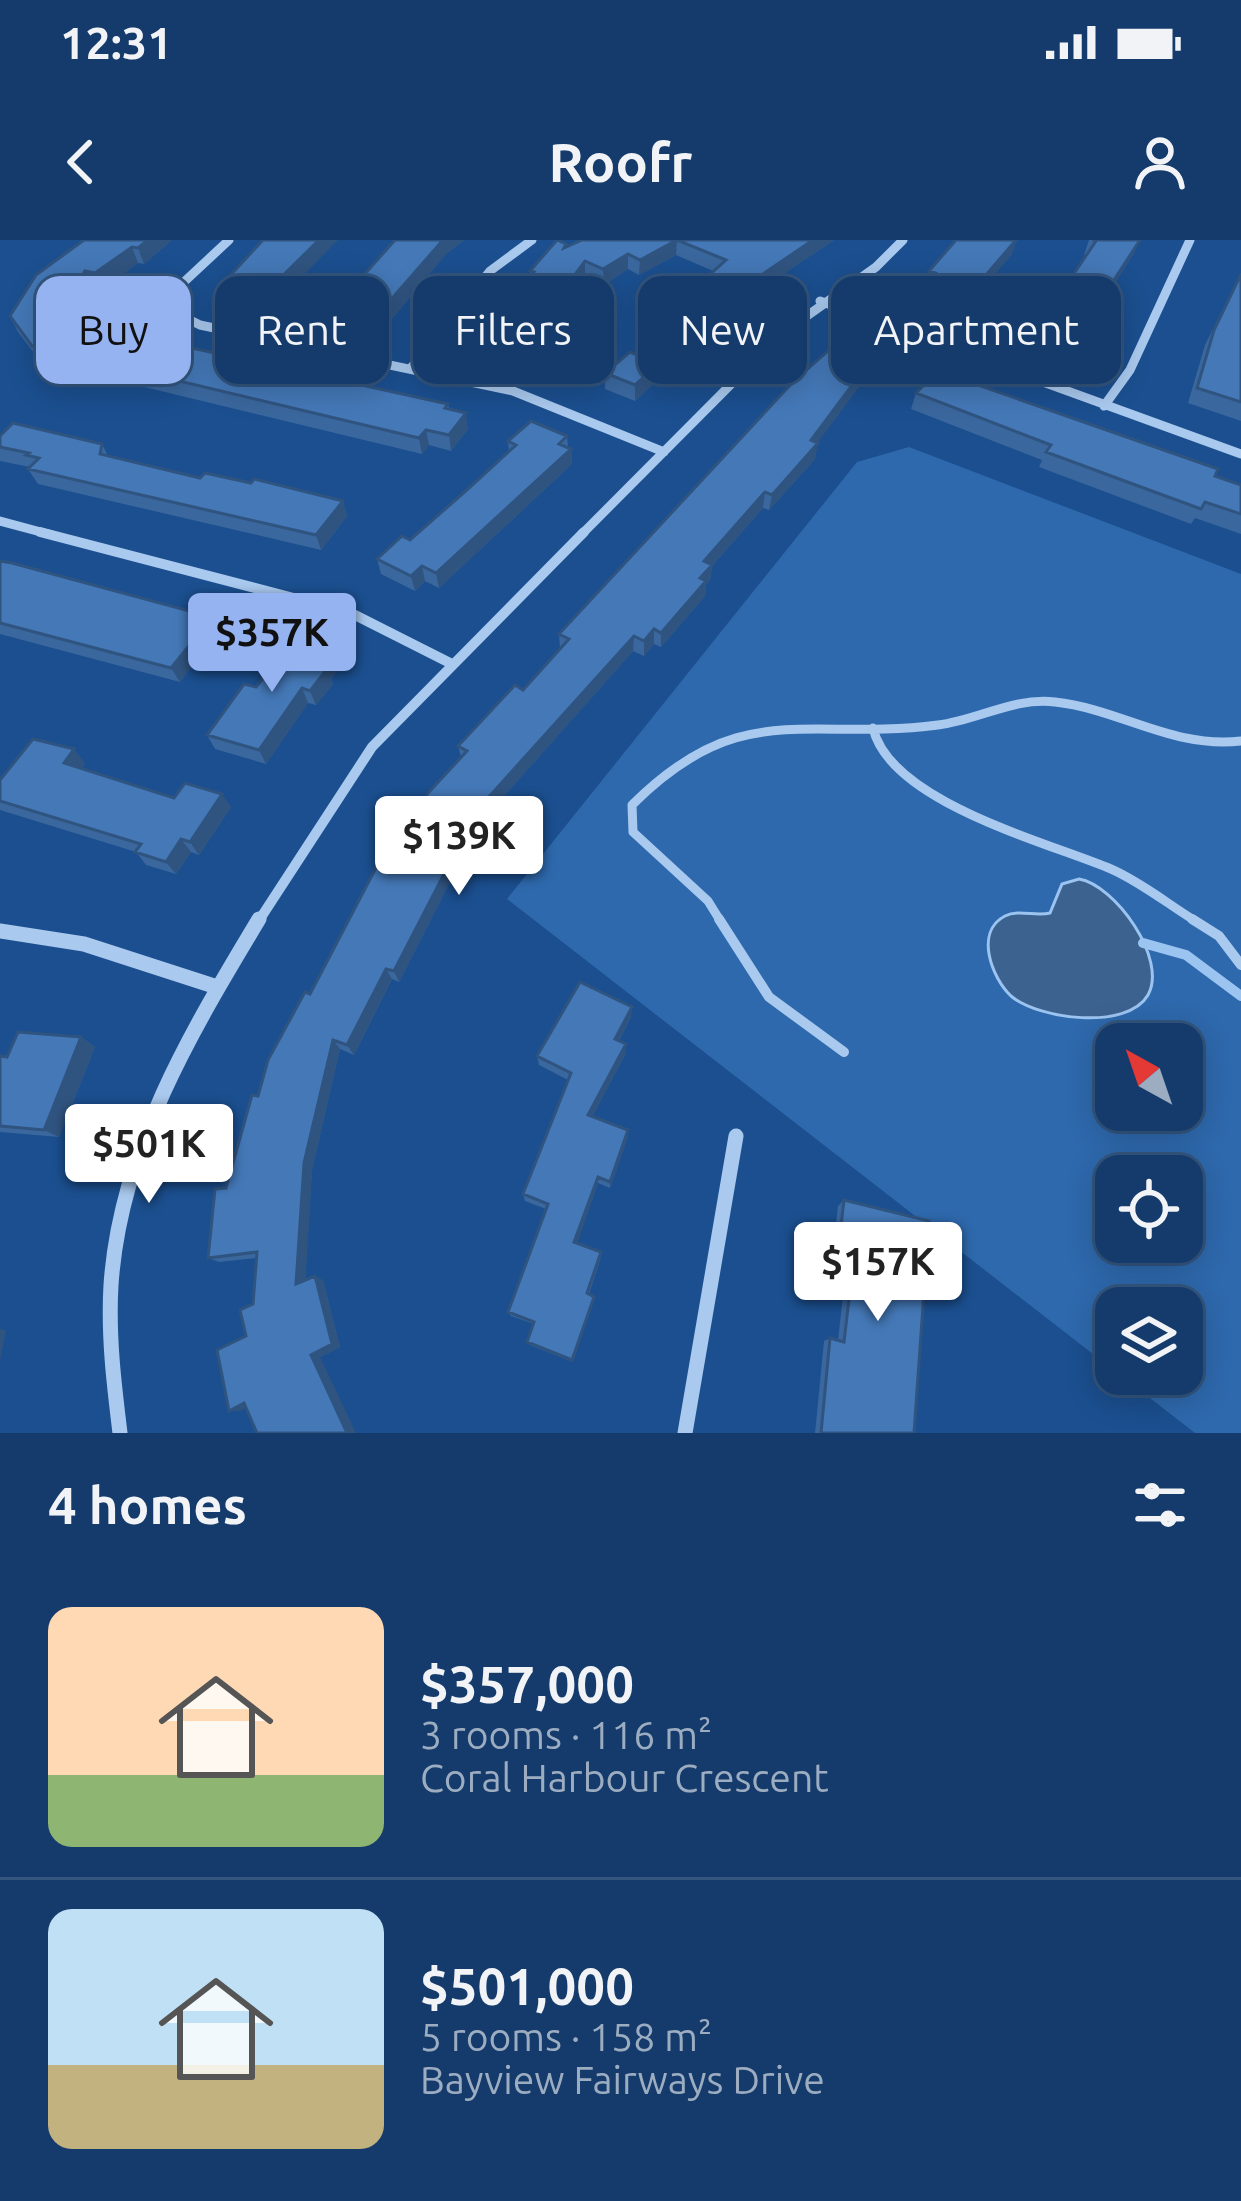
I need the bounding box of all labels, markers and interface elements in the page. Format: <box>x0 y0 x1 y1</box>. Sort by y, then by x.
text: 12:31 <box>60 17 173 68</box>
icon: back <box>48 129 114 195</box>
icon: person <box>1127 129 1193 195</box>
text: Roofr <box>549 132 692 192</box>
chip: Buy <box>36 276 191 384</box>
chip: Rent <box>215 276 389 384</box>
chip: Filters <box>413 276 614 384</box>
chip: New <box>638 276 807 384</box>
chip: Apartment <box>831 276 1121 384</box>
pin: $357K <box>188 593 356 695</box>
text: $357K <box>215 610 329 653</box>
pin: $139K <box>375 796 543 898</box>
text: $139K <box>402 813 516 856</box>
north arrow <box>1095 1023 1203 1131</box>
map controls <box>1095 1023 1203 1395</box>
pin: $501K <box>65 1104 233 1206</box>
text: $501K <box>92 1121 206 1164</box>
button: locate <box>1095 1155 1203 1263</box>
pin: $157K <box>794 1222 962 1324</box>
text: $157K <box>821 1239 935 1282</box>
button: layers <box>1095 1287 1203 1395</box>
icon: filters <box>1127 1472 1193 1538</box>
text: 4 homes <box>48 1476 247 1534</box>
icon: home <box>144 1655 288 1799</box>
text: $357,000 <box>420 1655 634 1713</box>
text: 3 rooms · 116 m² <box>420 1713 712 1756</box>
text: Coral Harbour Crescent <box>420 1756 829 1799</box>
icon: home <box>144 1957 288 2101</box>
text: $501,000 <box>420 1957 634 2015</box>
text: 5 rooms · 158 m² <box>420 2015 712 2058</box>
text: Bayview Fairways Drive <box>420 2058 825 2101</box>

